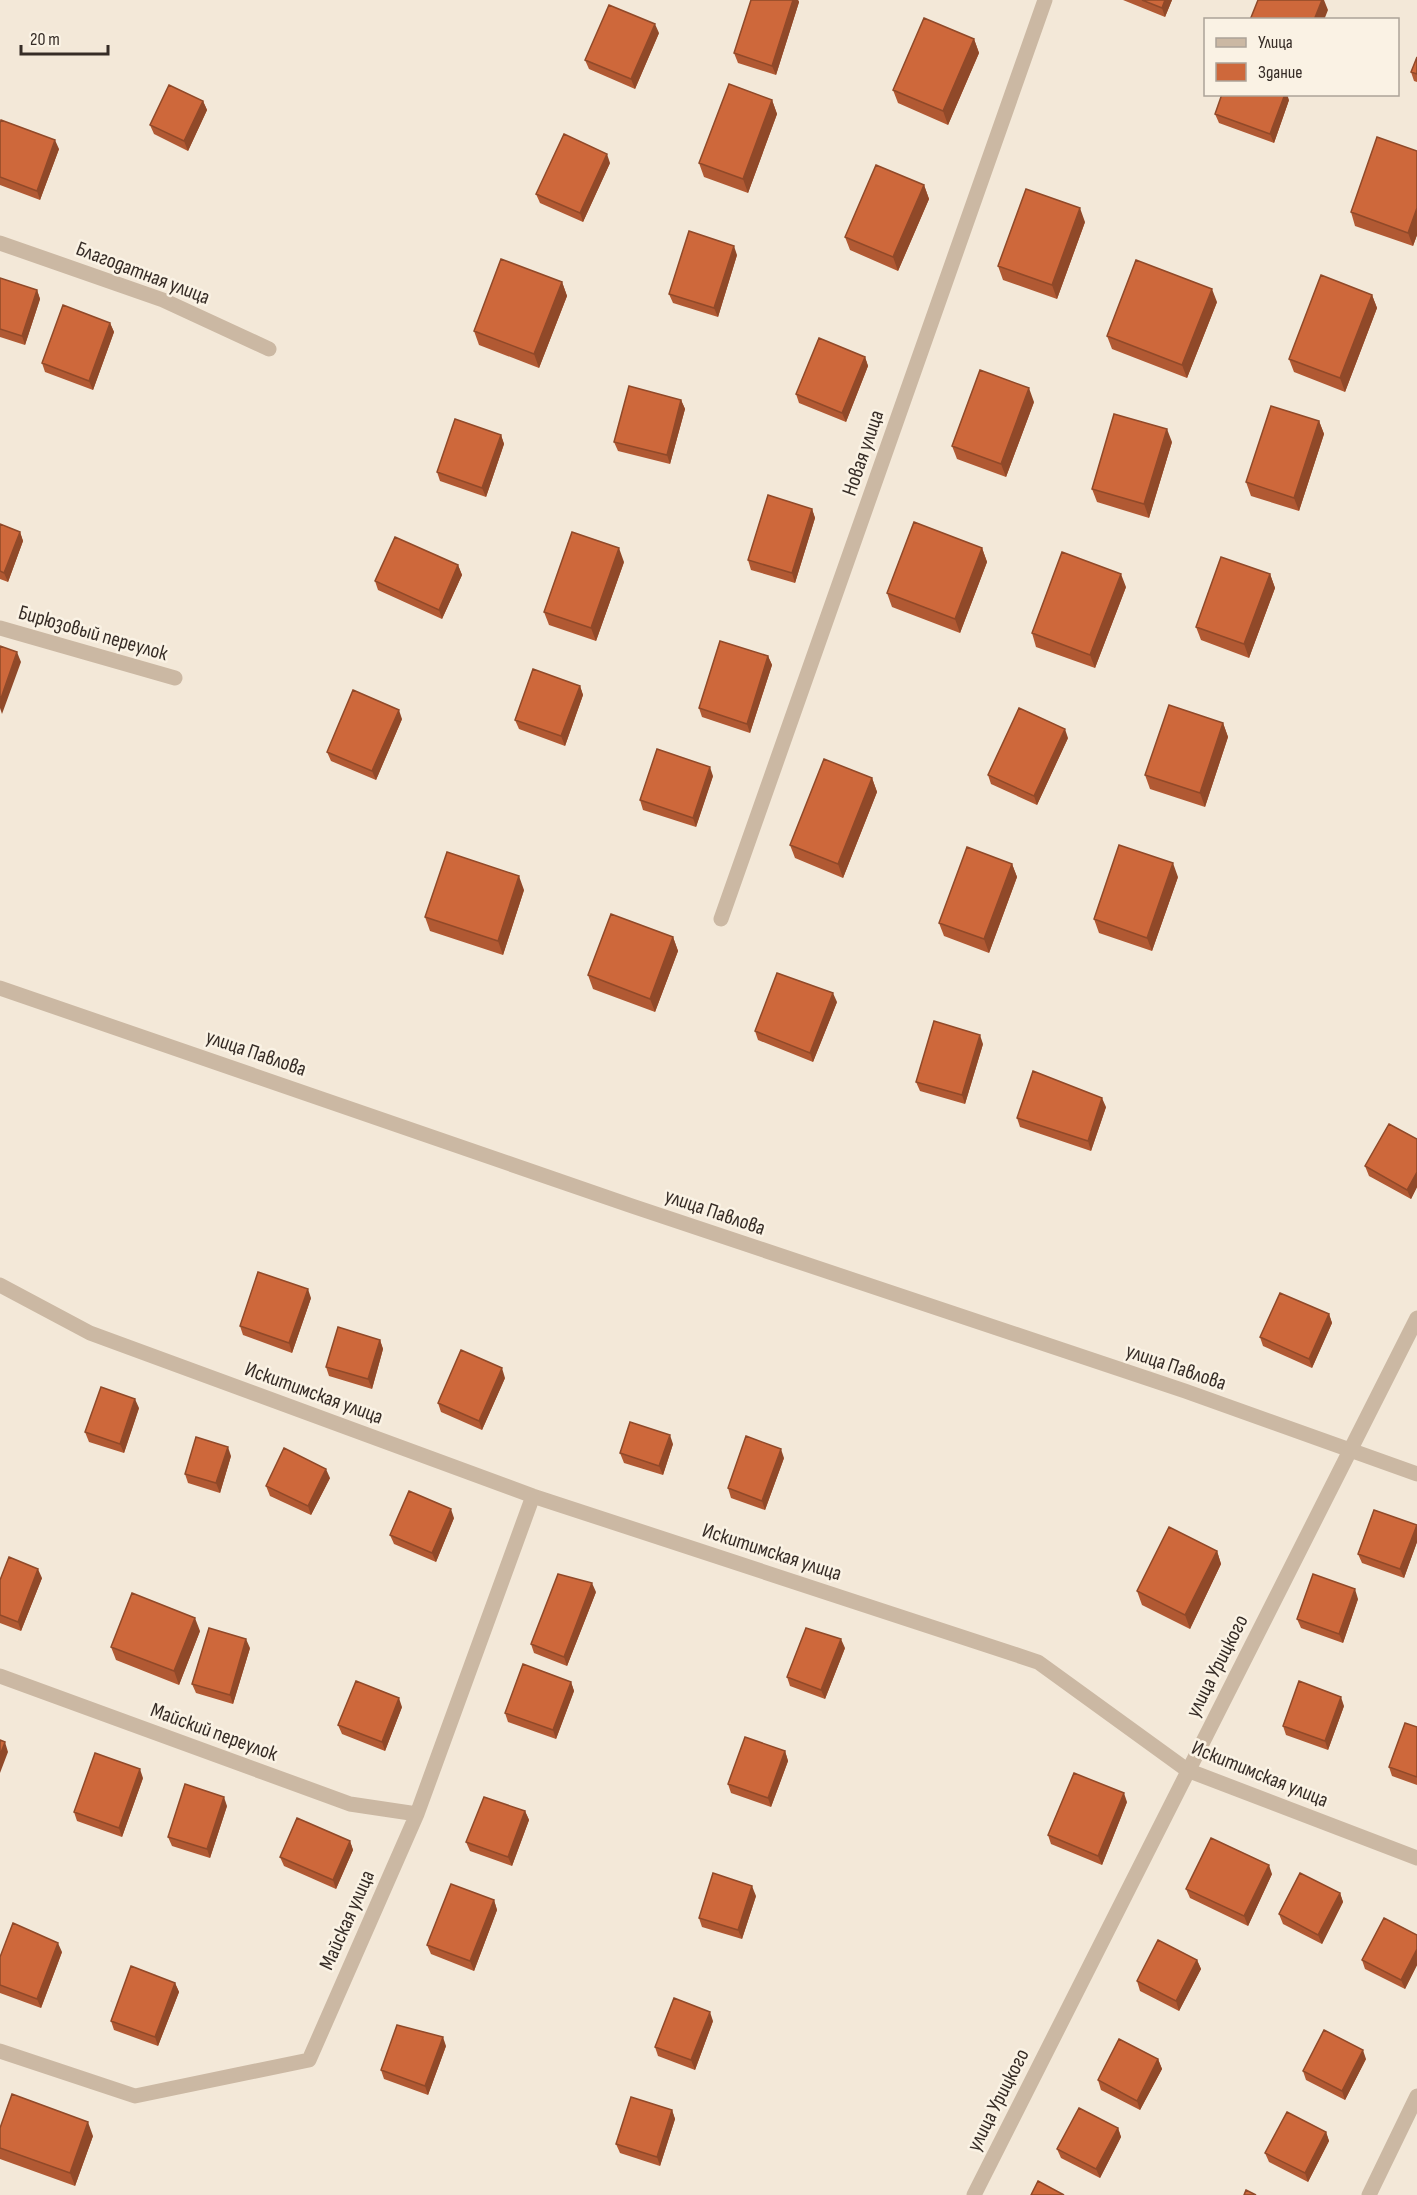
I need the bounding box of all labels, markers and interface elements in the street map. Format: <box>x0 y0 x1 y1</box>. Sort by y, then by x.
scale bar <box>21 18 108 56</box>
legend <box>1204 18 1399 96</box>
text: 20 m <box>30 29 60 50</box>
text: Улица <box>1258 32 1293 53</box>
text: Здание <box>1258 62 1303 83</box>
street label: Благодатная улица <box>73 236 213 310</box>
street label: Новая улица <box>837 407 889 499</box>
street label: Бирюзовый переулок <box>15 600 171 666</box>
street label: улица Павлова <box>202 1024 310 1082</box>
street label: улица Павлова <box>661 1183 769 1241</box>
street label: улица Павлова <box>1122 1338 1230 1396</box>
street label: Искитимская улица <box>242 1356 386 1430</box>
street label: Искитимская улица <box>699 1518 845 1586</box>
street label: улица Урицкого <box>1181 1611 1253 1721</box>
street label: Майский переулок <box>147 1697 281 1767</box>
street label: Искитимская улица <box>1188 1735 1332 1813</box>
street label: Майская улица <box>314 1866 380 1974</box>
street label: улица Урицкого <box>962 2045 1034 2155</box>

